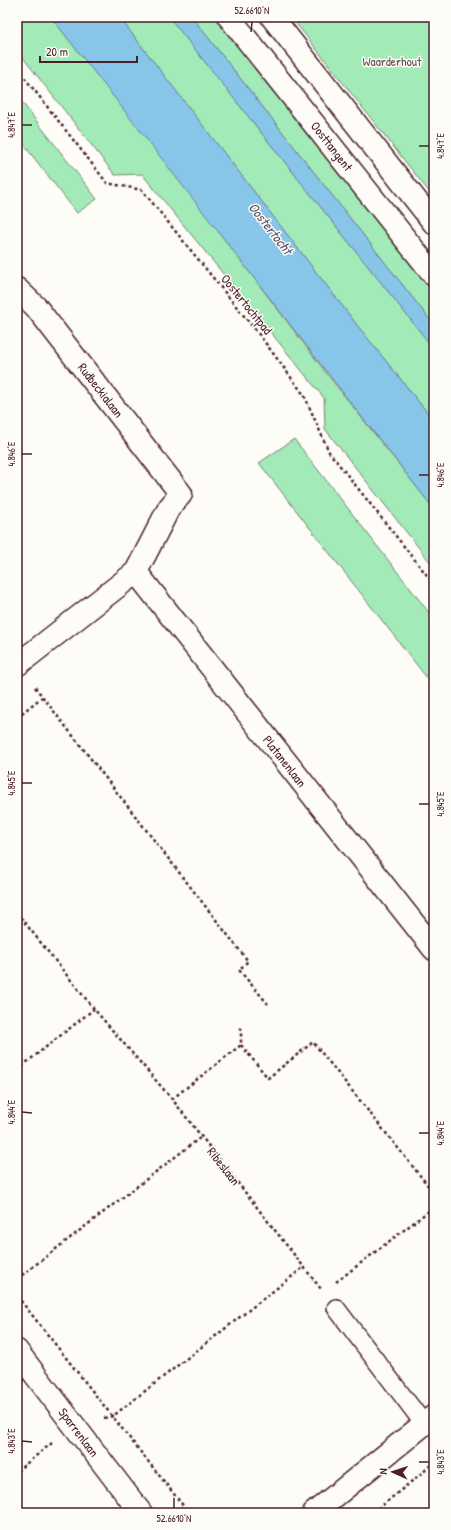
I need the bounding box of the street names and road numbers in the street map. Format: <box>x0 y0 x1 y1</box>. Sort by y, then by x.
street label: Oosttangent <box>307 117 357 175</box>
street label: Oostertochtpad <box>217 270 277 338</box>
street label: Rudbeckialaan <box>74 359 128 421</box>
street label: Platanenlaan <box>259 731 311 791</box>
street label: Ribeslaan <box>203 1143 245 1189</box>
street label: Sparrenlaan <box>55 1404 103 1460</box>

